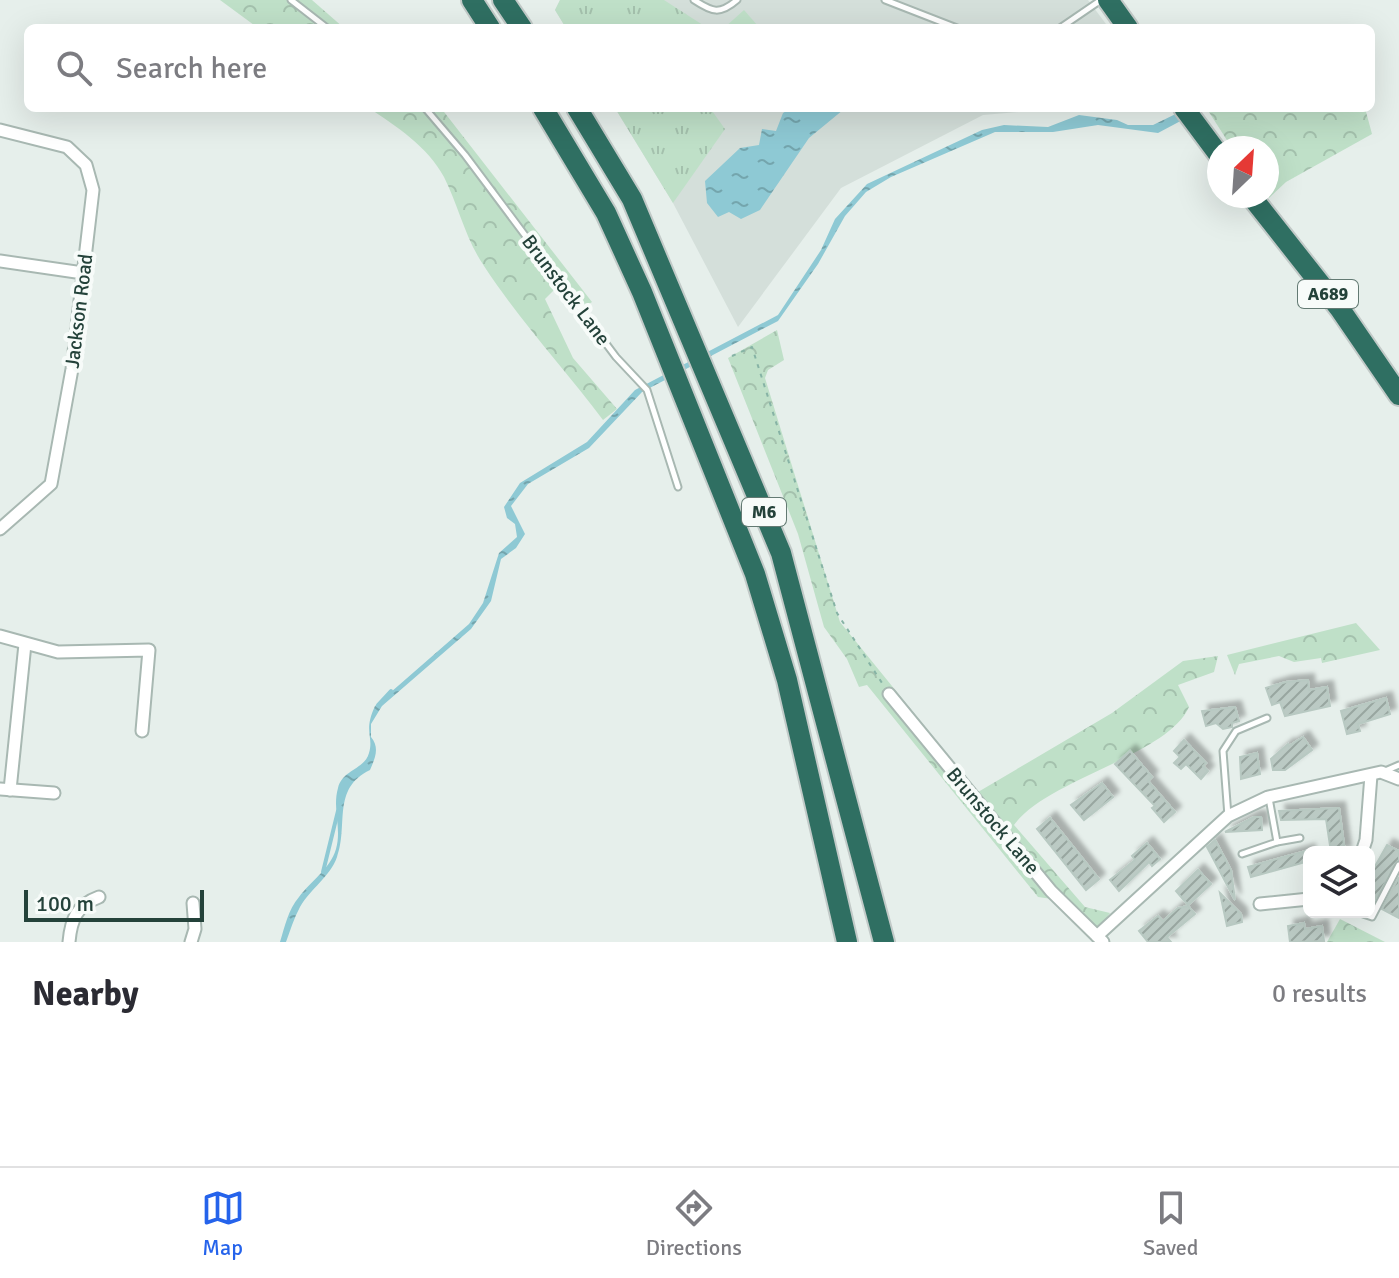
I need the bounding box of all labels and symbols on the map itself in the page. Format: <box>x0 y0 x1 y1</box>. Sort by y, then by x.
north arrow <box>1207 136 1279 208</box>
street label: Brunstock Lane <box>516 230 616 350</box>
street label: Jackson Road <box>60 252 98 370</box>
road number: A689 <box>1298 280 1358 308</box>
road number: M6 <box>742 498 786 526</box>
street label: Brunstock Lane <box>941 762 1045 880</box>
scale bar <box>24 886 204 922</box>

